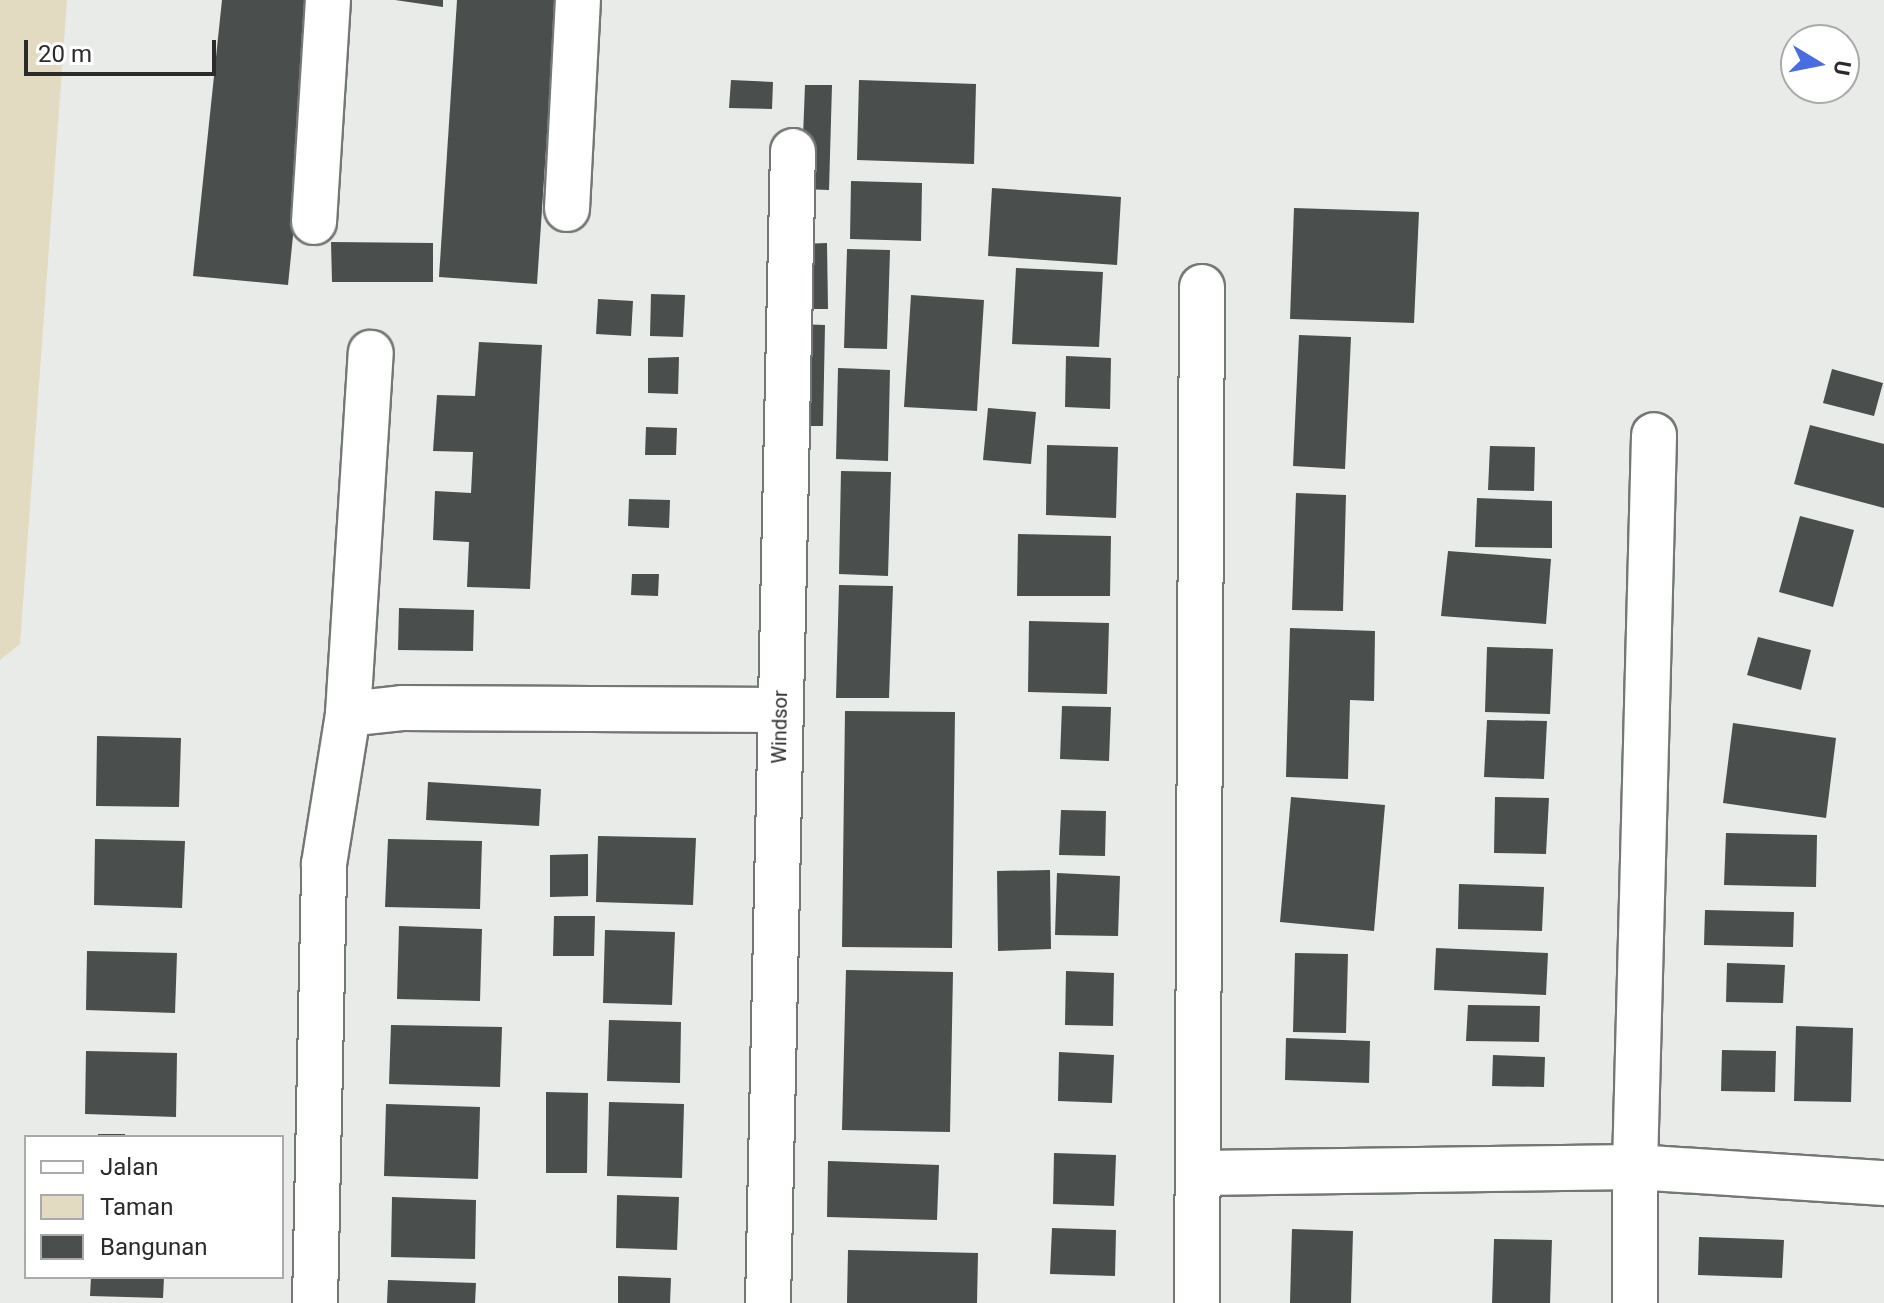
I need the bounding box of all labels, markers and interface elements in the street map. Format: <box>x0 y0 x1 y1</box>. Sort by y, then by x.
scale bar <box>28 24 220 74</box>
north arrow <box>1780 24 1860 104</box>
text: 20 m <box>38 40 92 68</box>
text: U <box>1829 59 1856 77</box>
street label: Windsor <box>767 690 793 764</box>
legend <box>24 1135 284 1279</box>
text: Jalan <box>100 1153 158 1181</box>
text: Taman <box>100 1193 173 1221</box>
text: Bangunan <box>100 1233 208 1261</box>

